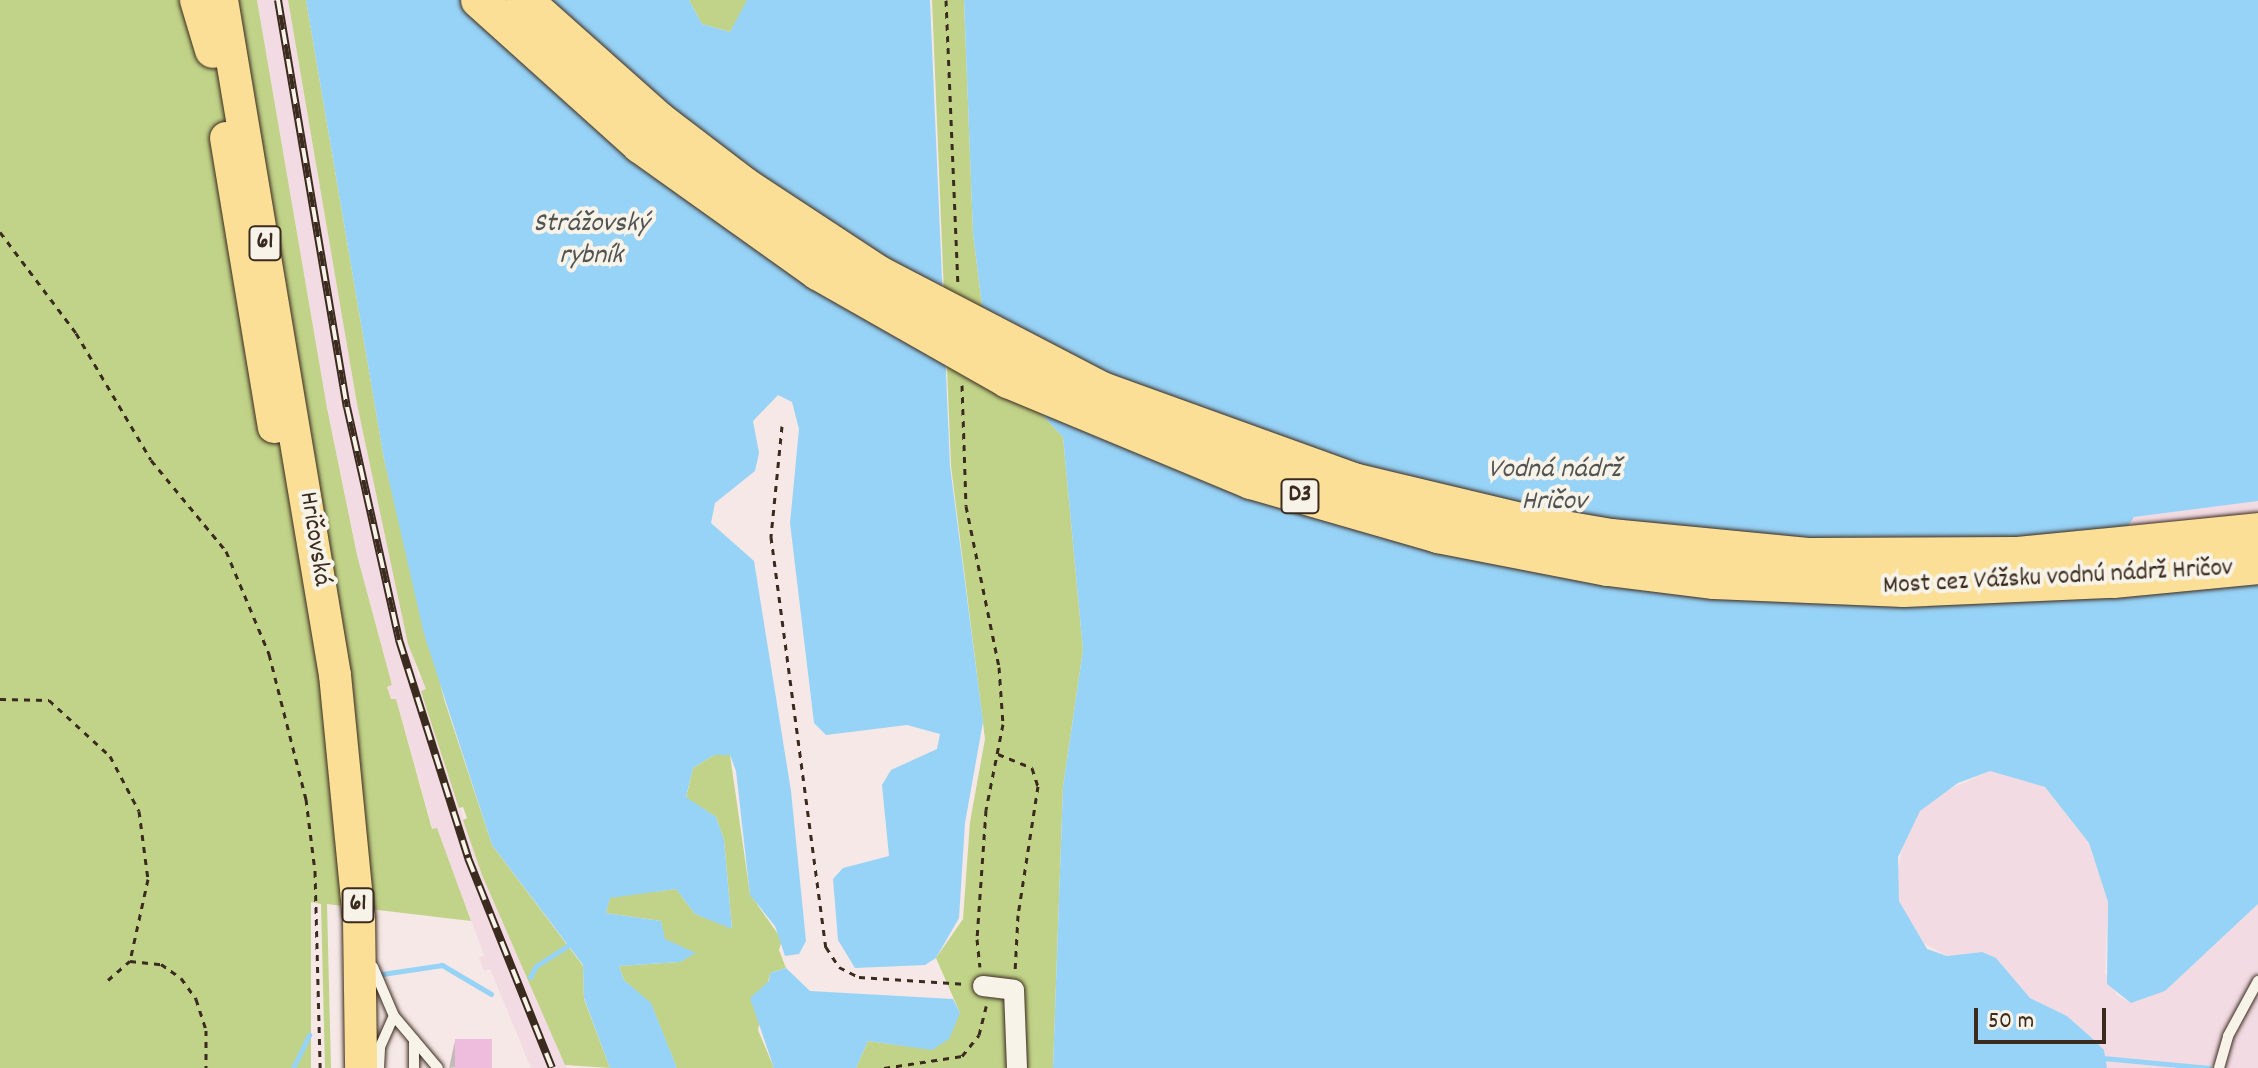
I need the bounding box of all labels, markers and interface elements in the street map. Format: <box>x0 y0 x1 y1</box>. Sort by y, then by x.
water label: Strážovský rybník <box>533 208 649 274</box>
road number: 61 <box>247 223 283 263</box>
water label: Vodná nádrž Hričov <box>1488 454 1620 520</box>
road number: D3 <box>1280 476 1320 516</box>
street label: Hričovská <box>291 490 337 588</box>
street label: Most cez Vážsku vodnú nádrž Hričov <box>1882 553 2234 603</box>
road number: 61 <box>340 885 376 925</box>
scale bar <box>1978 992 2110 1042</box>
text: 50 m <box>1988 1005 2034 1039</box>

